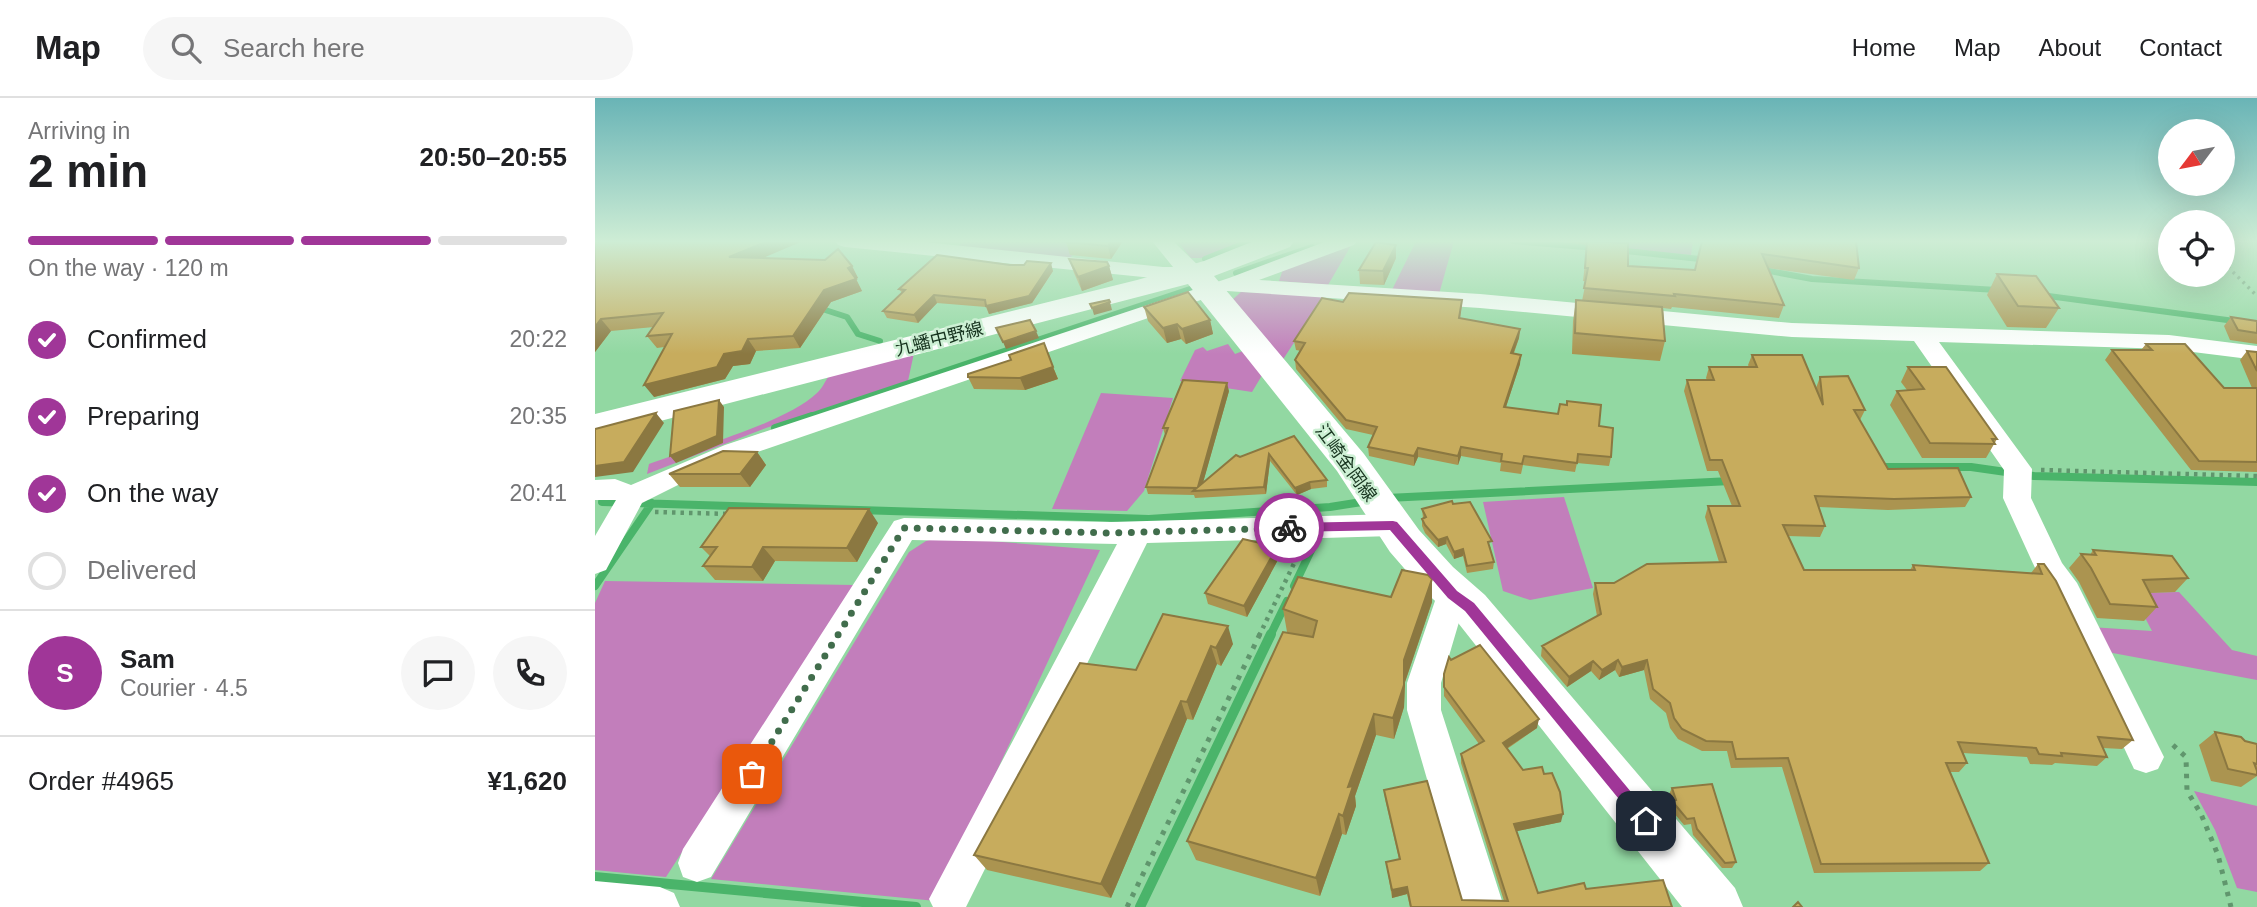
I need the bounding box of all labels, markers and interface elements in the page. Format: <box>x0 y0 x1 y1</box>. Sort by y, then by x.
search box <box>143 17 633 80</box>
text: Map <box>35 29 101 66</box>
icon: search <box>167 29 205 67</box>
text: Search here <box>223 33 365 63</box>
text: Home <box>1852 34 1916 61</box>
text: Map <box>1954 34 2001 61</box>
text: About <box>2039 34 2101 61</box>
text: Contact <box>2139 34 2222 61</box>
text: Arriving in <box>28 118 130 144</box>
north arrow <box>2158 119 2235 196</box>
map controls <box>2158 119 2235 287</box>
text: 20:50–20:55 <box>420 142 567 172</box>
text: 2 min <box>28 145 148 197</box>
button: locate <box>2158 210 2235 287</box>
text: On the way · 120 m <box>28 255 229 281</box>
street label: 九蟠中野線 <box>893 318 985 360</box>
icon: check <box>28 321 66 359</box>
text: Confirmed <box>87 324 207 354</box>
text: 20:22 <box>509 326 567 352</box>
icon: check <box>28 398 66 436</box>
text: Preparing <box>87 401 200 431</box>
text: 20:35 <box>509 403 567 429</box>
street label: 江崎金岡線 <box>1311 421 1381 505</box>
icon: check <box>28 475 66 513</box>
text: On the way <box>87 478 219 508</box>
text: 20:41 <box>509 480 567 506</box>
courier <box>1254 493 1324 563</box>
icon: bike <box>1270 509 1308 547</box>
text: Delivered <box>87 555 197 585</box>
button: chat <box>401 636 475 710</box>
button: phone <box>493 636 567 710</box>
text: Sam <box>120 644 175 674</box>
text: S <box>56 658 74 688</box>
text: Courier · 4.5 <box>120 675 248 701</box>
pin <box>722 744 782 804</box>
icon: bag <box>733 755 771 793</box>
text: Order #4965 <box>28 766 174 796</box>
text: ¥1,620 <box>487 766 567 796</box>
pin <box>1616 791 1676 851</box>
icon: home <box>1627 802 1665 840</box>

